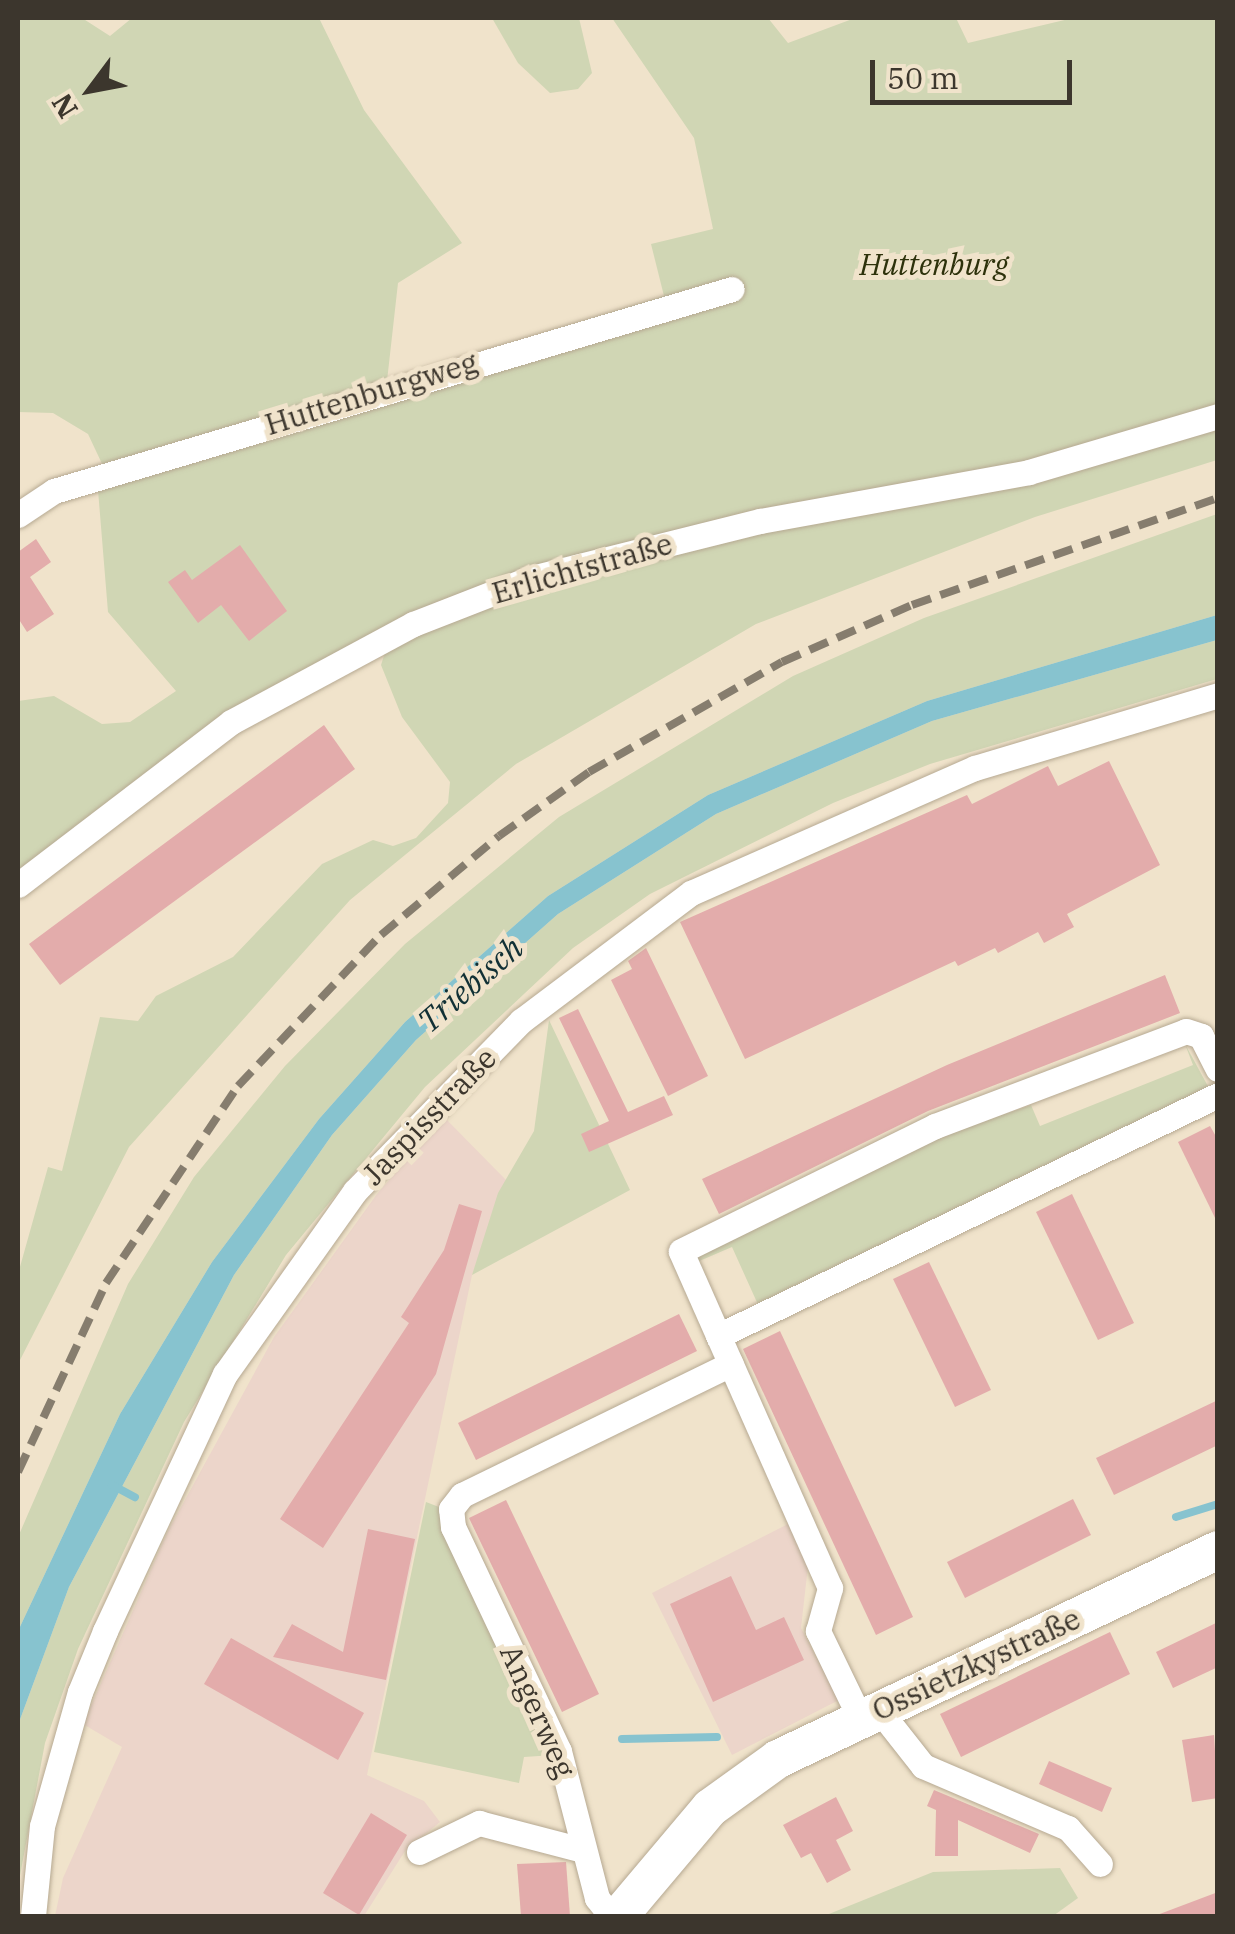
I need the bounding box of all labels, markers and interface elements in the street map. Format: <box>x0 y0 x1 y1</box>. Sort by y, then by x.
north arrow <box>40 40 140 140</box>
scale bar <box>875 40 1078 102</box>
text: 50 m <box>887 58 959 97</box>
text: N <box>43 87 86 125</box>
park label: Huttenburg <box>859 246 1009 282</box>
street label: Huttenburgweg <box>261 344 481 442</box>
street label: Erlichtstraße <box>488 525 676 611</box>
water label: Triebisch <box>410 928 530 1040</box>
street label: Jaspisstraße <box>355 1040 503 1192</box>
street label: Ossietzkystraße <box>866 1600 1086 1728</box>
street label: Angerweg <box>493 1639 583 1783</box>

